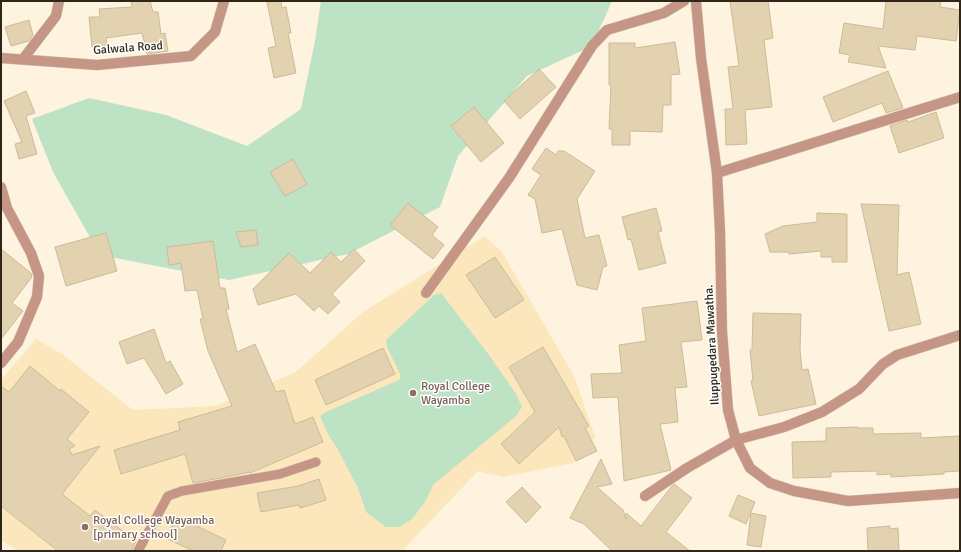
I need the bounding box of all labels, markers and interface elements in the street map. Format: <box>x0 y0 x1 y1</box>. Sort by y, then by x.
street label: Galwala Road <box>93 38 163 58</box>
street label: Iluppugedara Mawatha. <box>701 284 723 406</box>
place label: Royal College Wayamba <box>421 379 490 408</box>
marker: Royal College Wayamba <box>408 388 418 398</box>
place label: Royal College Wayamba [primary school] <box>93 513 214 542</box>
marker: Royal College Wayamba [primary school] <box>80 522 90 532</box>

